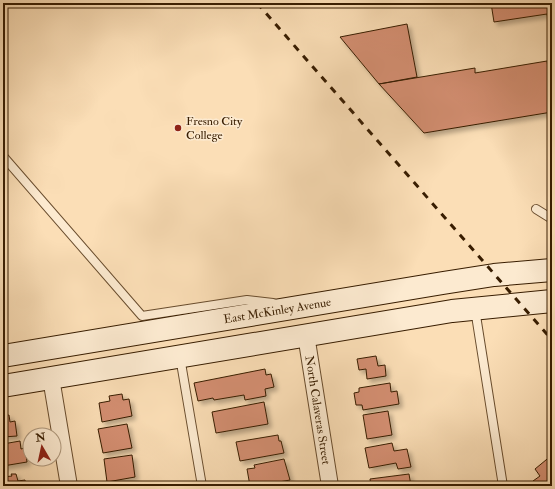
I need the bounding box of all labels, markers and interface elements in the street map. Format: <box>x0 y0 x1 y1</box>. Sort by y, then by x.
place label: Fresno City College <box>186 114 243 143</box>
marker: Fresno City College <box>173 123 183 133</box>
street label: East McKinley Avenue <box>222 294 332 327</box>
street label: North Calaveras Street <box>302 355 334 466</box>
north arrow <box>22 427 62 467</box>
text: N <box>34 430 48 445</box>

